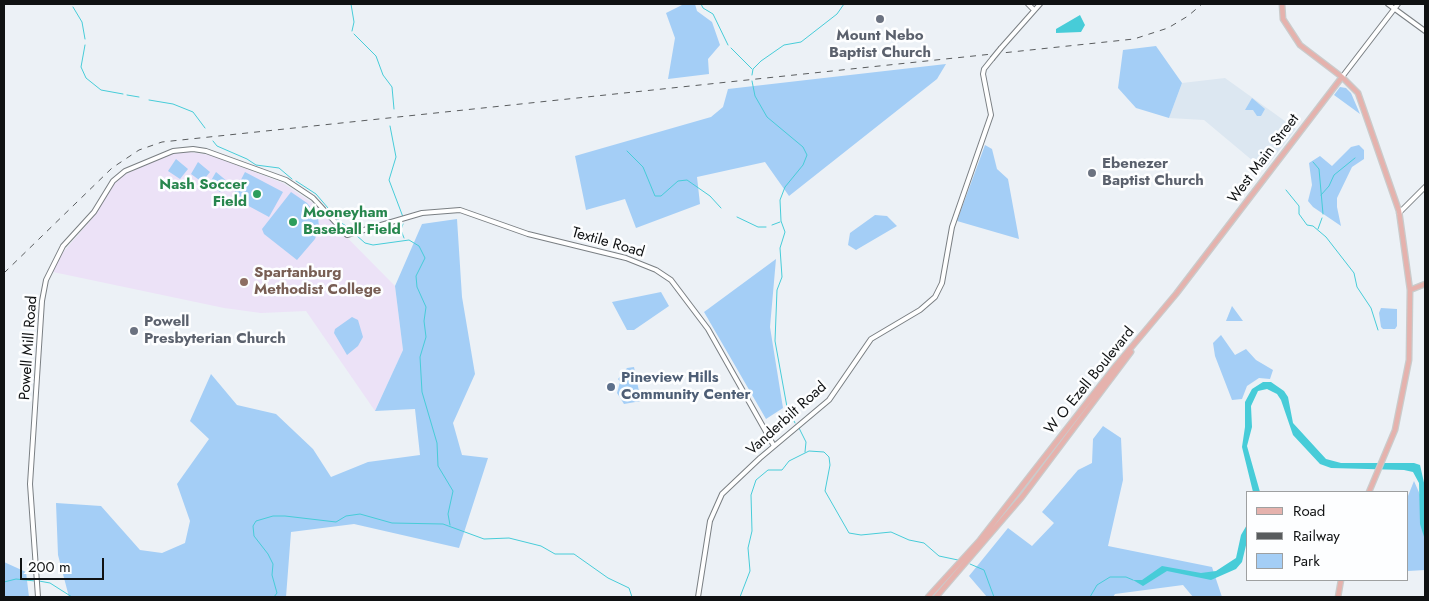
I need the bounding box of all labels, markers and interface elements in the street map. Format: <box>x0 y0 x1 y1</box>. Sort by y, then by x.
marker: Mount Nebo Baptist Church <box>874 13 886 25</box>
place label: Mount Nebo Baptist Church <box>829 27 931 62</box>
street label: West Main Street <box>1225 111 1303 207</box>
place label: Ebenezer Baptist Church <box>1102 155 1204 190</box>
marker: Ebenezer Baptist Church <box>1086 167 1098 179</box>
place label: Nash Soccer Field <box>159 176 247 211</box>
marker: Nash Soccer Field <box>251 188 263 200</box>
place label: Mooneyham Baseball Field <box>303 204 401 239</box>
marker: Mooneyham Baseball Field <box>287 216 299 228</box>
street label: Textile Road <box>570 224 646 262</box>
place label: Spartanburg Methodist College <box>254 264 381 299</box>
marker: Spartanburg Methodist College <box>238 276 250 288</box>
street label: Powell Mill Road <box>16 295 42 401</box>
place label: Powell Presbyterian Church <box>144 313 286 348</box>
street label: W O Ezell Boulevard <box>1041 324 1139 438</box>
marker: Powell Presbyterian Church <box>128 325 140 337</box>
place label: Pineview Hills Community Center <box>621 369 751 404</box>
street label: Vanderbilt Road <box>743 378 831 460</box>
marker: Pineview Hills Community Center <box>605 381 617 393</box>
legend <box>1246 491 1409 581</box>
text: Road <box>1293 500 1325 522</box>
text: Railway <box>1293 525 1340 547</box>
scale bar <box>22 548 106 580</box>
text: Park <box>1293 550 1320 572</box>
text: 200 m <box>28 556 71 578</box>

